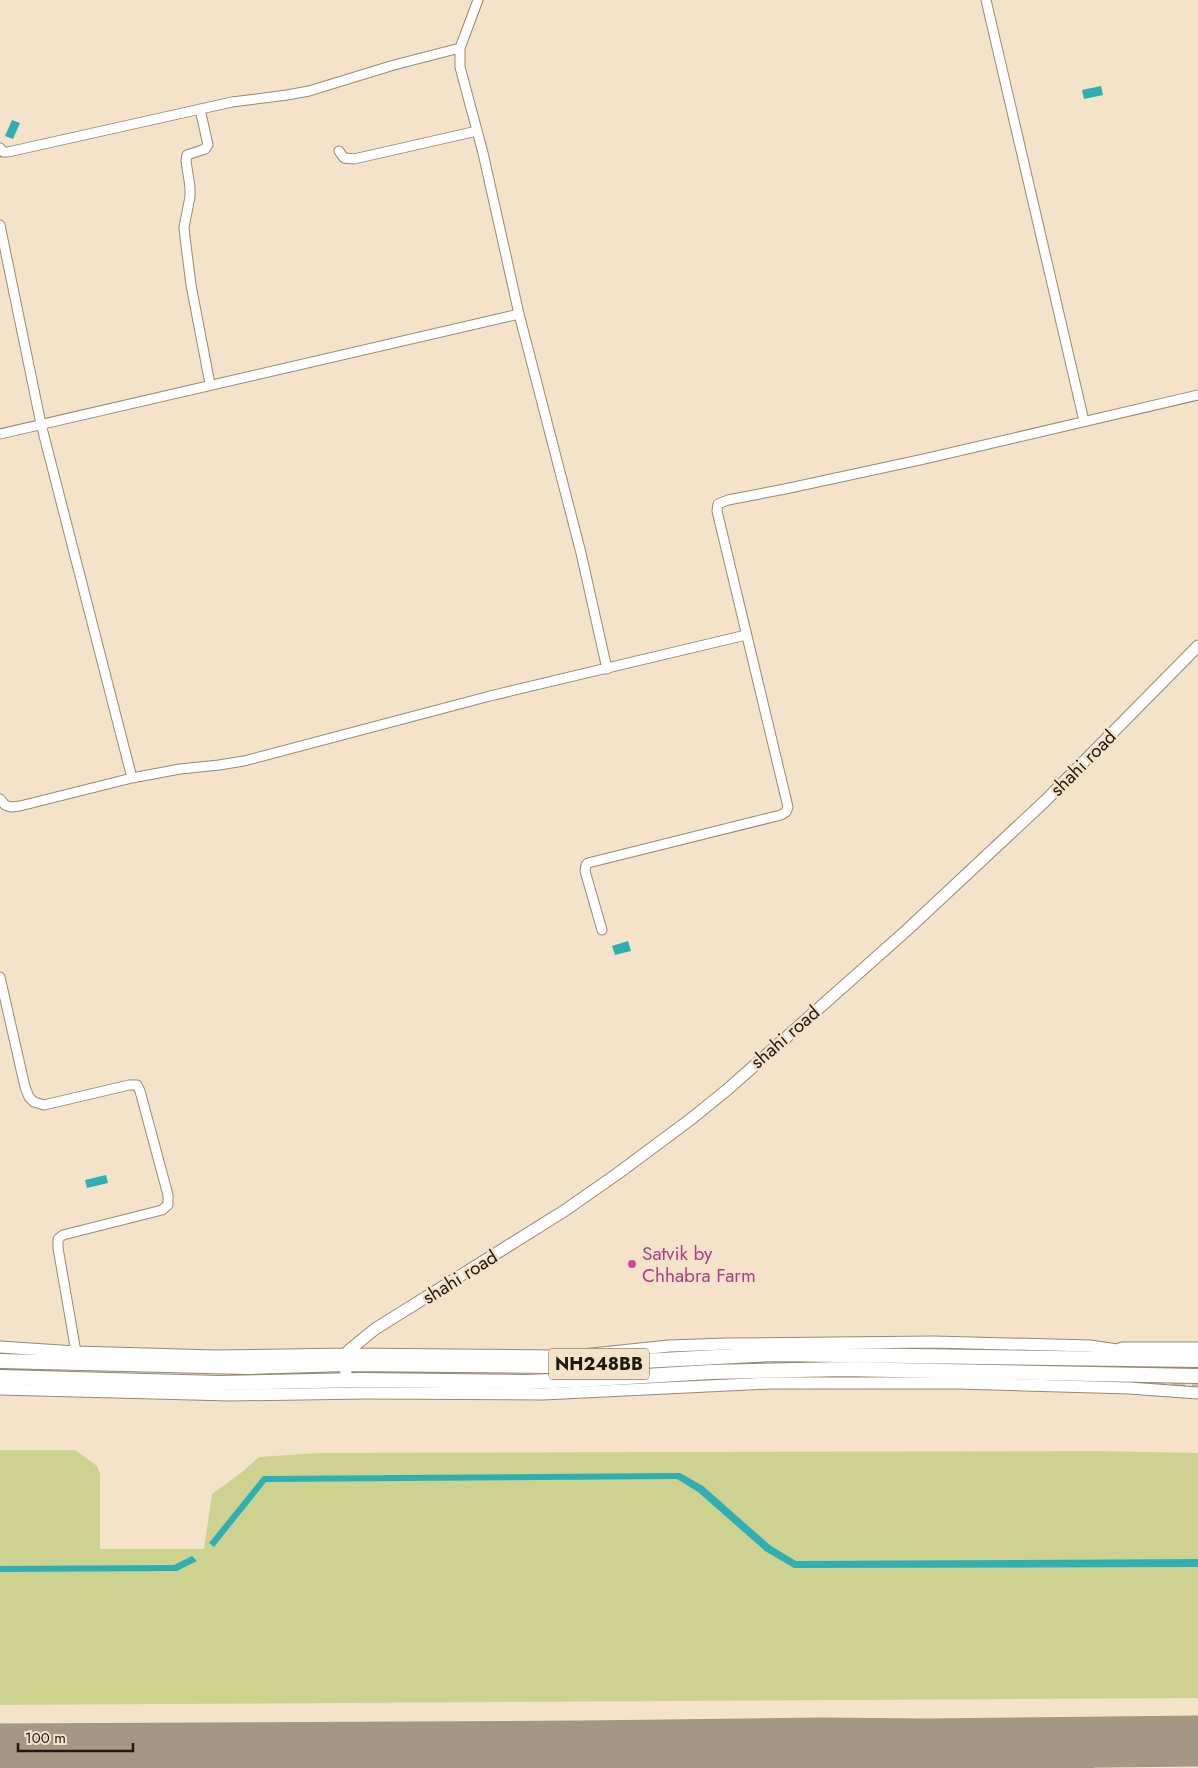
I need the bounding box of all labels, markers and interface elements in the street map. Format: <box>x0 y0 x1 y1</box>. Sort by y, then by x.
street label: shahi road <box>1044 724 1122 802</box>
street label: shahi road <box>744 999 826 1075</box>
place label: Satvik by Chhabra Farm <box>642 1240 756 1289</box>
street label: shahi road <box>417 1243 503 1311</box>
marker: Satvik by Chhabra Farm <box>626 1258 638 1270</box>
road number: NH248BB <box>549 1348 649 1380</box>
scale bar <box>18 1720 132 1752</box>
text: 100 m <box>25 1727 66 1749</box>

